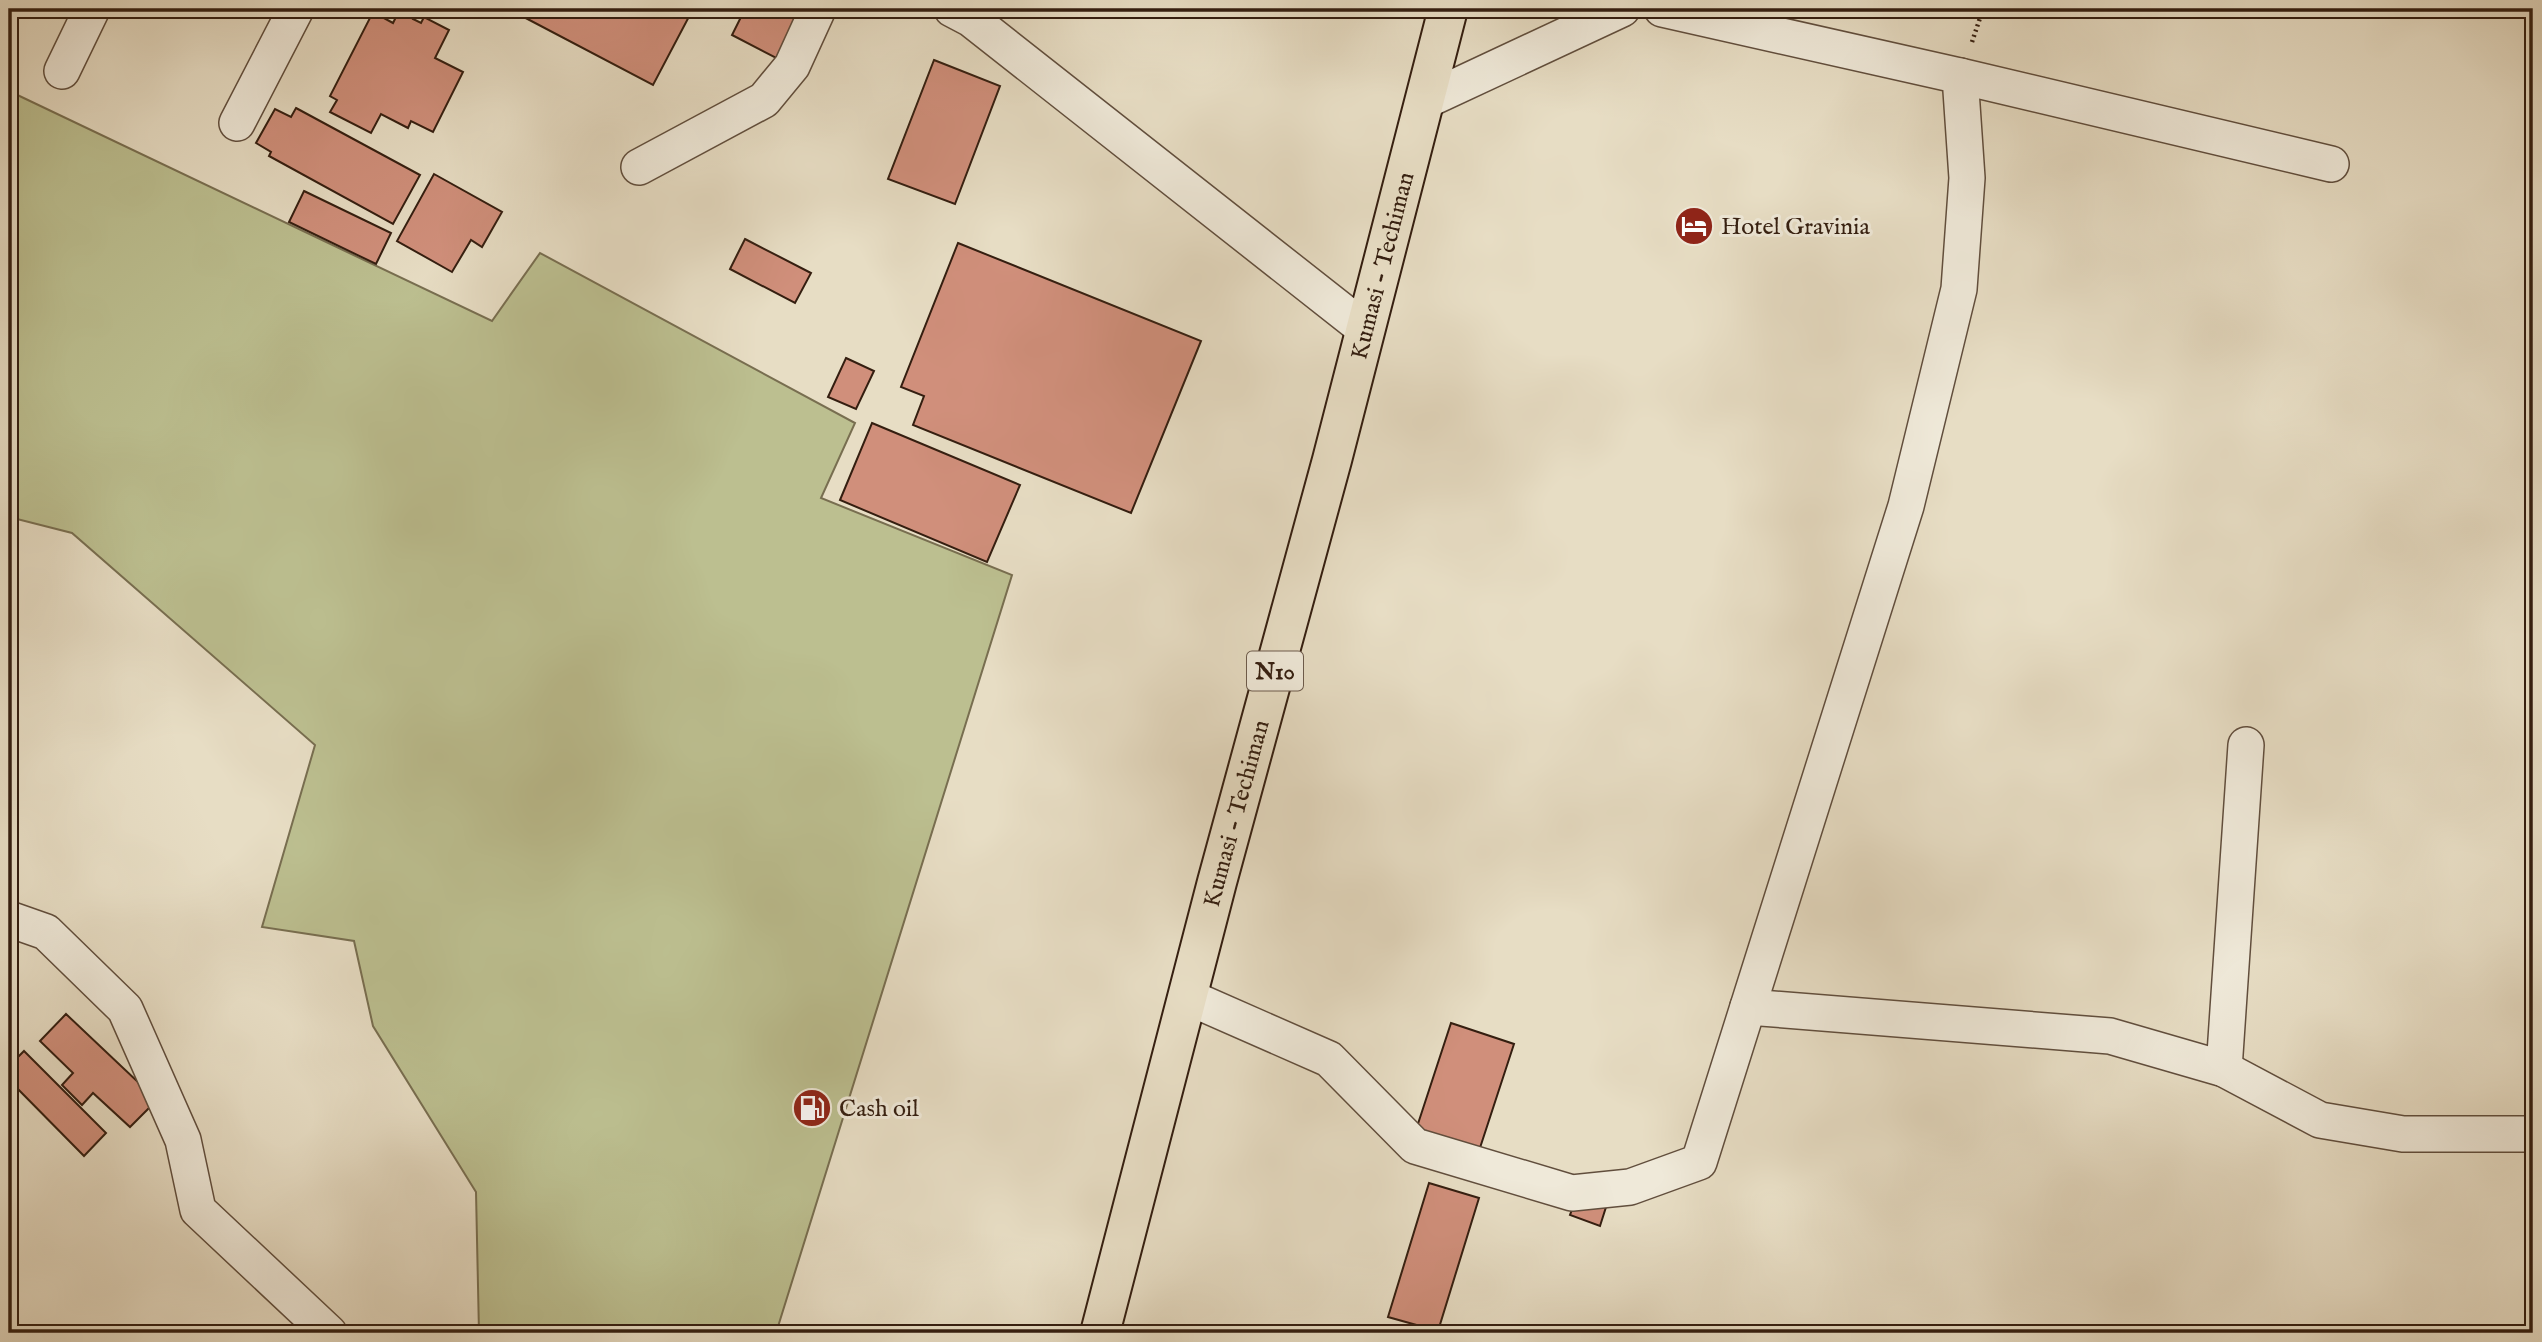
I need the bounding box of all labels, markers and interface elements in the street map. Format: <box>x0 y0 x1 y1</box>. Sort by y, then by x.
street label: Kumasi - Techiman <box>1344 169 1423 363</box>
hotel icon: Hotel Gravinia <box>1673 205 1715 247</box>
place label: Hotel Gravinia <box>1721 212 1871 243</box>
road number: N10 <box>1247 652 1303 691</box>
street label: Kumasi - Techiman <box>1197 717 1277 911</box>
fuel station icon: Cash oil <box>791 1087 833 1129</box>
place label: Cash oil <box>839 1094 919 1125</box>

